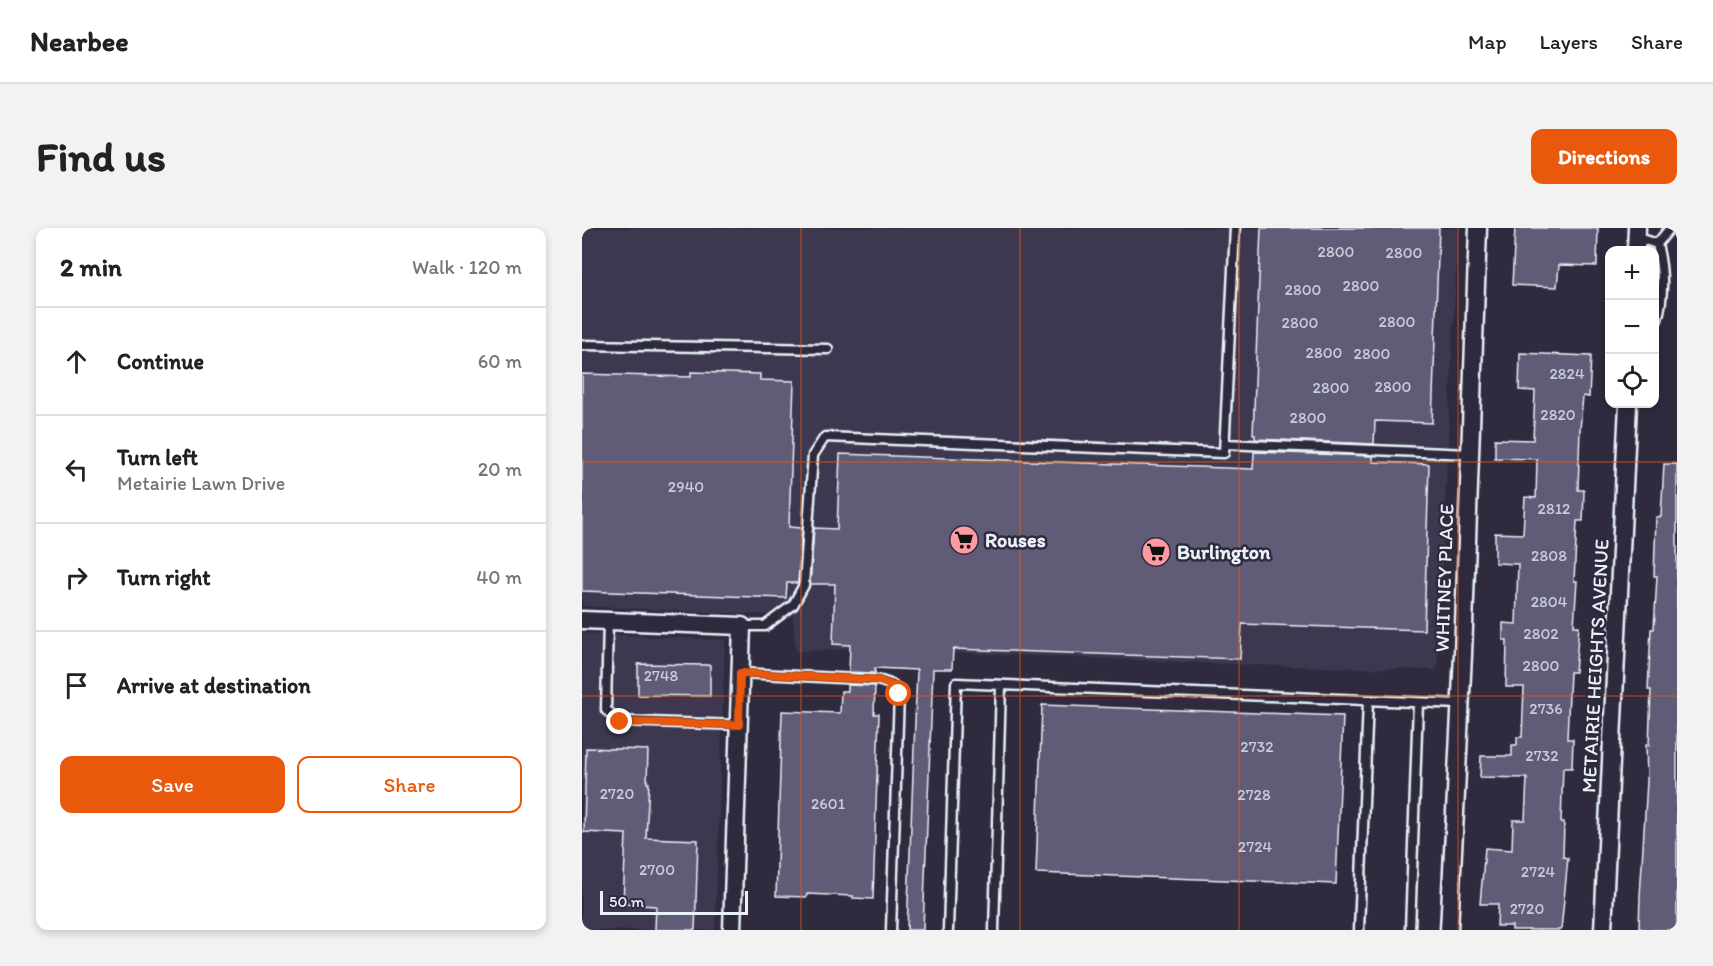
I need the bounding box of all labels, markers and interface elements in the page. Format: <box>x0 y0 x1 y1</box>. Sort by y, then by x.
text: Nearbee <box>30 24 129 58</box>
text: Map <box>1468 29 1507 54</box>
text: Layers <box>1540 29 1598 54</box>
text: Share <box>1631 29 1683 54</box>
button: Directions <box>1531 129 1677 184</box>
text: Find us <box>36 131 166 182</box>
house number: 2800 <box>1318 242 1354 261</box>
house number: 2800 <box>1386 243 1422 262</box>
map controls <box>1605 246 1659 408</box>
button: + <box>1605 246 1659 300</box>
text: 2 min <box>60 251 122 283</box>
text: Walk · 120 m <box>412 255 522 279</box>
house number: 2800 <box>1343 276 1379 295</box>
house number: 2800 <box>1285 280 1321 299</box>
button: − <box>1605 300 1659 354</box>
house number: 2800 <box>1379 312 1415 331</box>
house number: 2800 <box>1282 313 1318 332</box>
house number: 2800 <box>1306 343 1342 362</box>
house number: 2800 <box>1354 344 1390 363</box>
icon: ahead <box>60 345 93 378</box>
text: Continue <box>117 348 204 375</box>
text: 60 m <box>478 349 522 373</box>
button: locate <box>1605 354 1659 408</box>
house number: 2824 <box>1549 364 1585 383</box>
house number: 2800 <box>1375 377 1411 396</box>
house number: 2800 <box>1313 378 1349 397</box>
house number: 2820 <box>1540 405 1576 424</box>
house number: 2800 <box>1290 408 1326 427</box>
text: Turn left <box>117 444 198 471</box>
icon: left <box>60 453 93 486</box>
text: 20 m <box>478 457 522 481</box>
text: Metairie Lawn Drive <box>117 471 285 495</box>
house number: 2940 <box>668 477 704 496</box>
house number: 2812 <box>1537 499 1571 518</box>
street label: WHITNEY PLACE <box>1429 503 1459 653</box>
supermarket icon: Rouses <box>948 524 980 556</box>
place label: Rouses <box>985 528 1046 552</box>
supermarket icon: Burlington <box>1140 536 1172 568</box>
street label: METAIRIE HEIGHTS AVENUE <box>1576 538 1614 794</box>
place label: Burlington <box>1177 540 1271 565</box>
house number: 2808 <box>1531 546 1567 565</box>
icon: right <box>60 561 93 594</box>
text: Turn right <box>117 564 211 591</box>
text: 40 m <box>476 565 522 589</box>
house number: 2804 <box>1531 592 1568 611</box>
house number: 2802 <box>1523 624 1559 643</box>
house number: 2800 <box>1523 656 1559 675</box>
house number: 2748 <box>644 666 679 685</box>
icon: arrive <box>60 669 93 702</box>
text: Arrive at destination <box>117 672 311 699</box>
route start <box>885 680 911 706</box>
house number: 2736 <box>1529 699 1563 718</box>
route end <box>606 708 632 734</box>
house number: 2732 <box>1240 737 1274 756</box>
house number: 2732 <box>1525 746 1559 765</box>
button: Save <box>60 756 285 813</box>
button: Share <box>297 756 522 813</box>
house number: 2720 <box>600 784 634 803</box>
house number: 2728 <box>1237 785 1271 804</box>
house number: 2601 <box>811 794 846 813</box>
house number: 2724 <box>1238 837 1273 856</box>
house number: 2700 <box>639 860 675 879</box>
house number: 2724 <box>1521 862 1556 881</box>
scale bar <box>600 888 748 916</box>
text: 50 m <box>609 892 644 911</box>
house number: 2720 <box>1510 899 1544 918</box>

